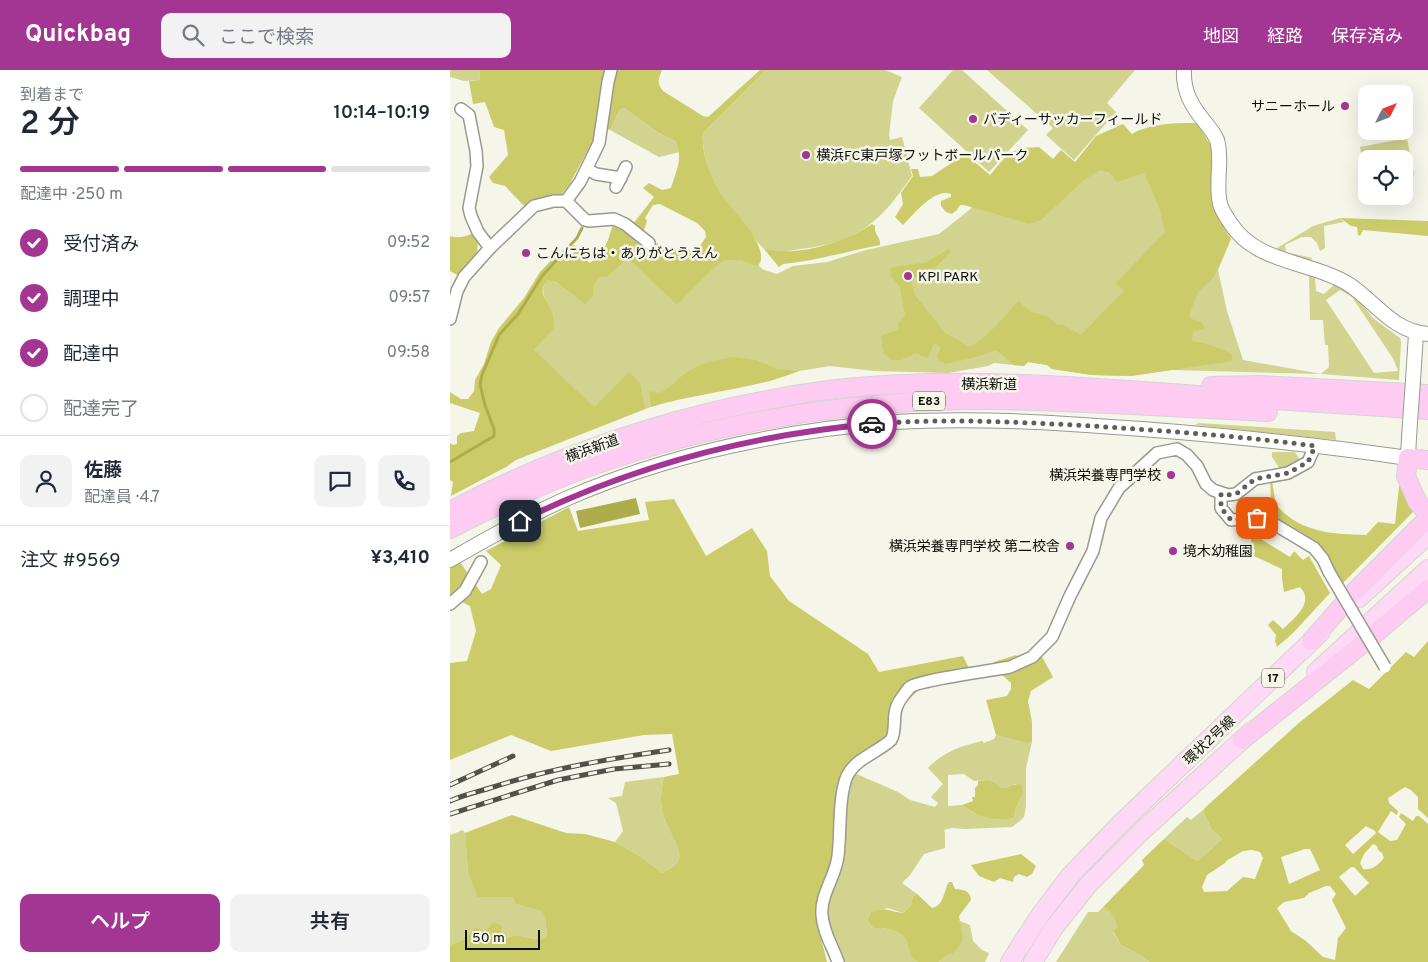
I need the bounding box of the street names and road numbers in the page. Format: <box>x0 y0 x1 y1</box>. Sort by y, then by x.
street label: 横浜新道 <box>961 377 1017 394</box>
road number: E83 <box>913 392 945 411</box>
street label: 横浜新道 <box>563 432 622 467</box>
road number: 17 <box>1262 668 1284 688</box>
street label: 環状2号線 <box>1180 712 1239 769</box>

